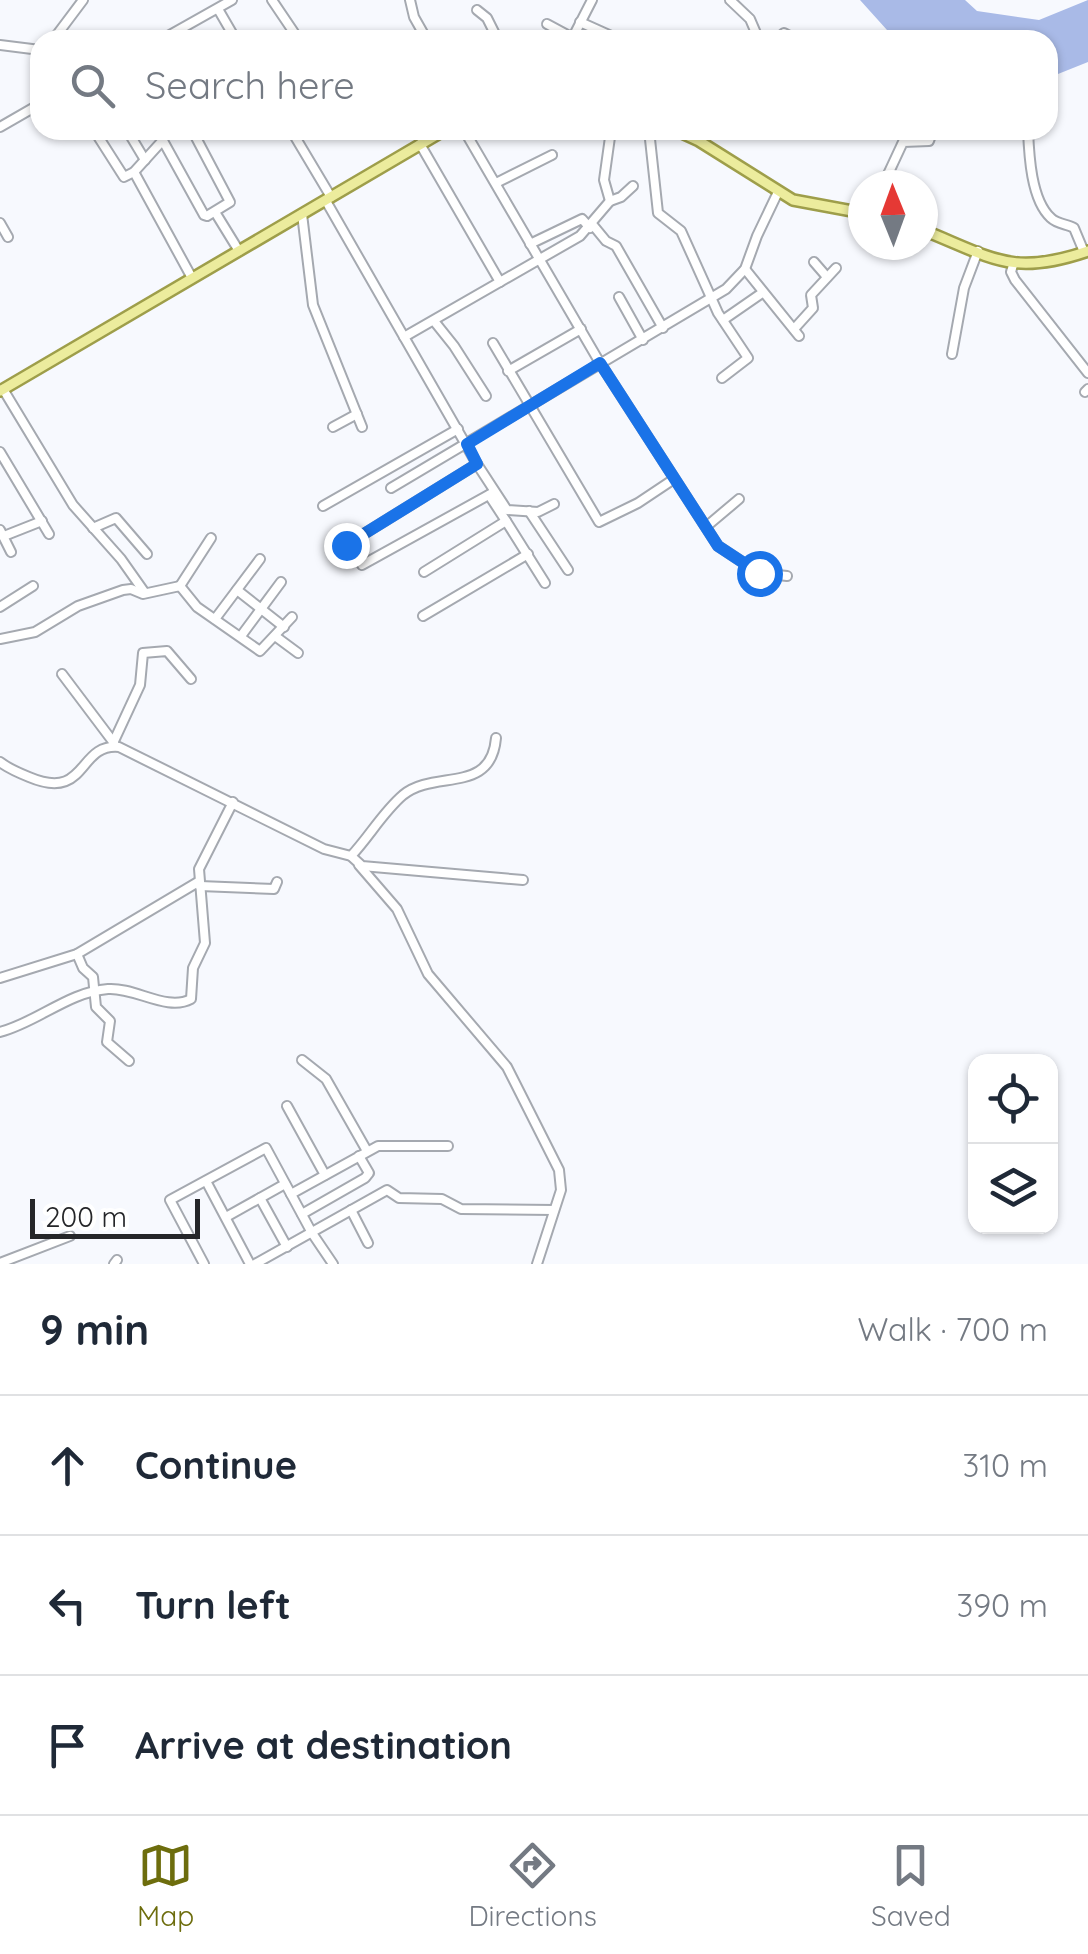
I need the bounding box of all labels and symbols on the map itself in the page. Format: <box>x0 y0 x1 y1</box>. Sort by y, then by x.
north arrow <box>848 170 938 260</box>
route end <box>324 523 370 569</box>
route start <box>737 551 783 597</box>
scale bar <box>30 1194 200 1238</box>

